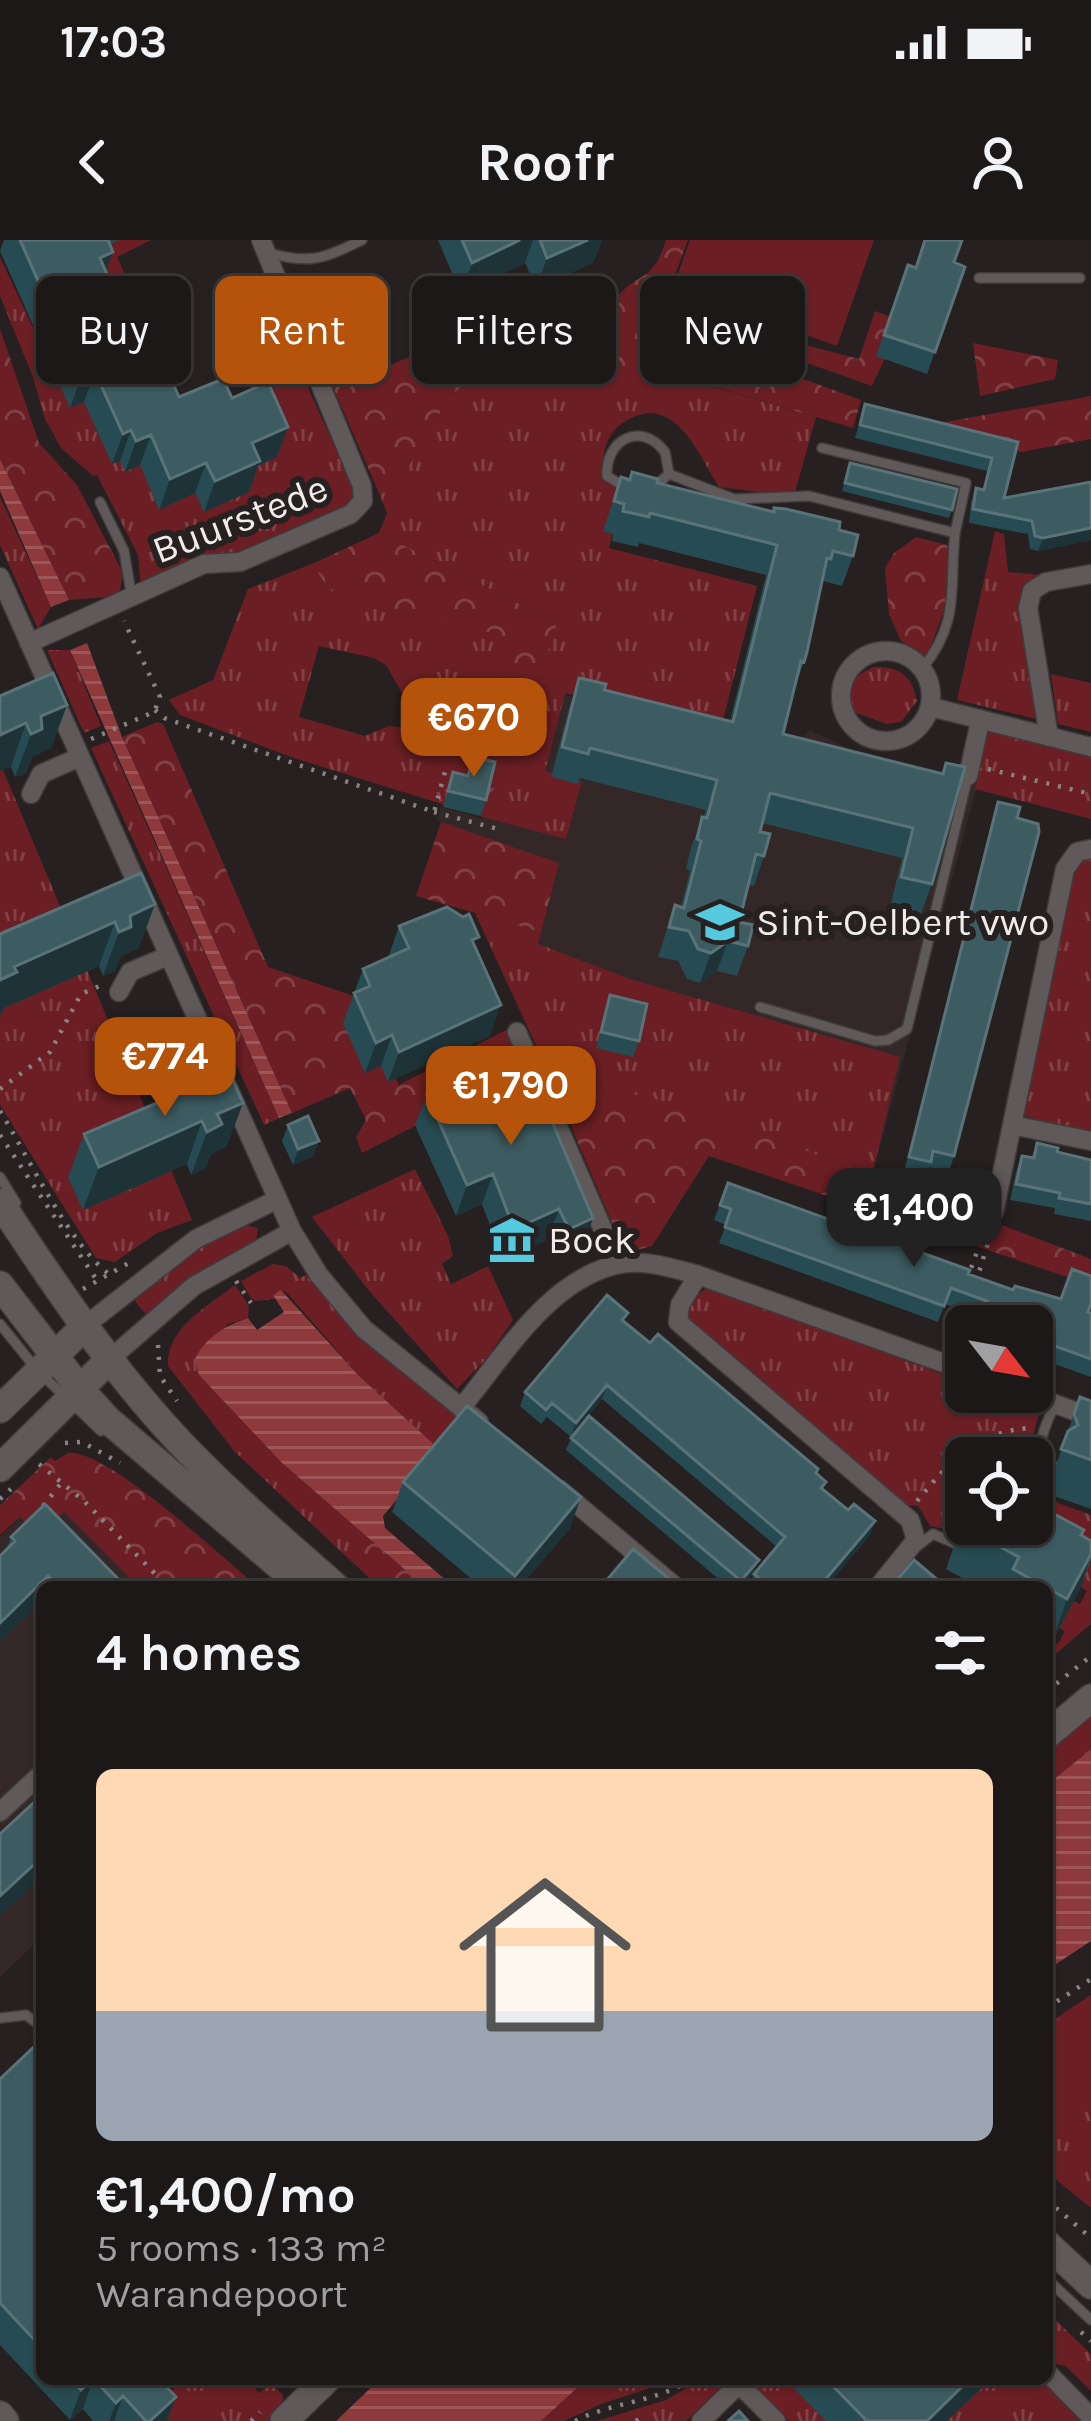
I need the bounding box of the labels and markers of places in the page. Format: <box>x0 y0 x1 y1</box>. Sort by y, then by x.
pin: €670 <box>403 678 545 780</box>
school or university icon: Sint-Oelbert vwo <box>695 897 745 947</box>
place label: Sint-Oelbert vwo <box>756 899 1049 945</box>
pin: €774 <box>94 1017 236 1119</box>
pin: €1,790 <box>413 1046 609 1148</box>
pin: €1,400 <box>816 1168 1012 1270</box>
museum icon: Bock <box>487 1215 537 1265</box>
place label: Bock <box>548 1217 636 1263</box>

